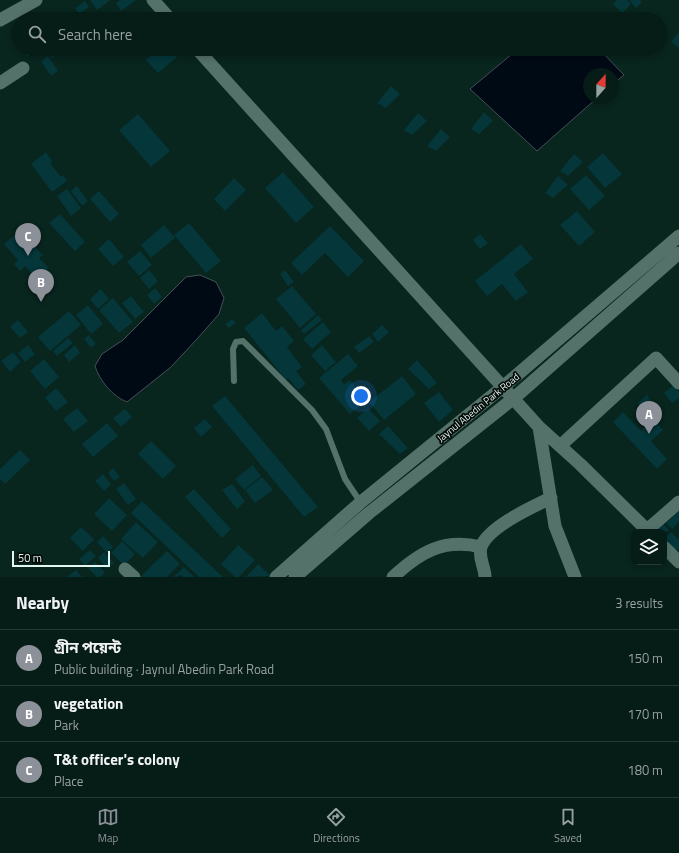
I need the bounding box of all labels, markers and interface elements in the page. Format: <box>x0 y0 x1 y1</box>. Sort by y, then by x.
search box <box>12 12 667 56</box>
icon: search <box>26 23 48 45</box>
text: Search here <box>58 23 132 46</box>
north arrow <box>583 68 619 104</box>
pin: C <box>15 223 41 256</box>
pin: B <box>28 269 54 302</box>
street label: Jaynul Abedin Park Road <box>434 369 523 445</box>
your location <box>351 386 371 406</box>
pin: A <box>636 401 662 434</box>
map controls <box>631 529 667 565</box>
button: layers <box>631 529 667 565</box>
scale bar <box>12 549 110 568</box>
text: 50 m <box>18 550 42 566</box>
text: Nearby <box>16 590 69 616</box>
text: 3 results <box>615 593 663 613</box>
text: গ্রীন পয়েন্ট <box>54 636 121 659</box>
text: A <box>25 648 33 668</box>
text: 150 m <box>627 648 663 668</box>
text: Public building · Jaynul Abedin Park Road <box>54 659 274 679</box>
text: vegetation <box>54 692 123 715</box>
text: B <box>25 704 33 724</box>
text: 170 m <box>627 704 663 724</box>
text: Park <box>54 715 79 735</box>
text: T&t officer's colony <box>54 748 180 771</box>
text: C <box>25 760 33 780</box>
text: 180 m <box>627 760 663 780</box>
text: Place <box>54 771 83 791</box>
tab: Map <box>97 806 119 846</box>
tab: Directions <box>313 806 360 846</box>
tab: Saved <box>554 806 582 846</box>

